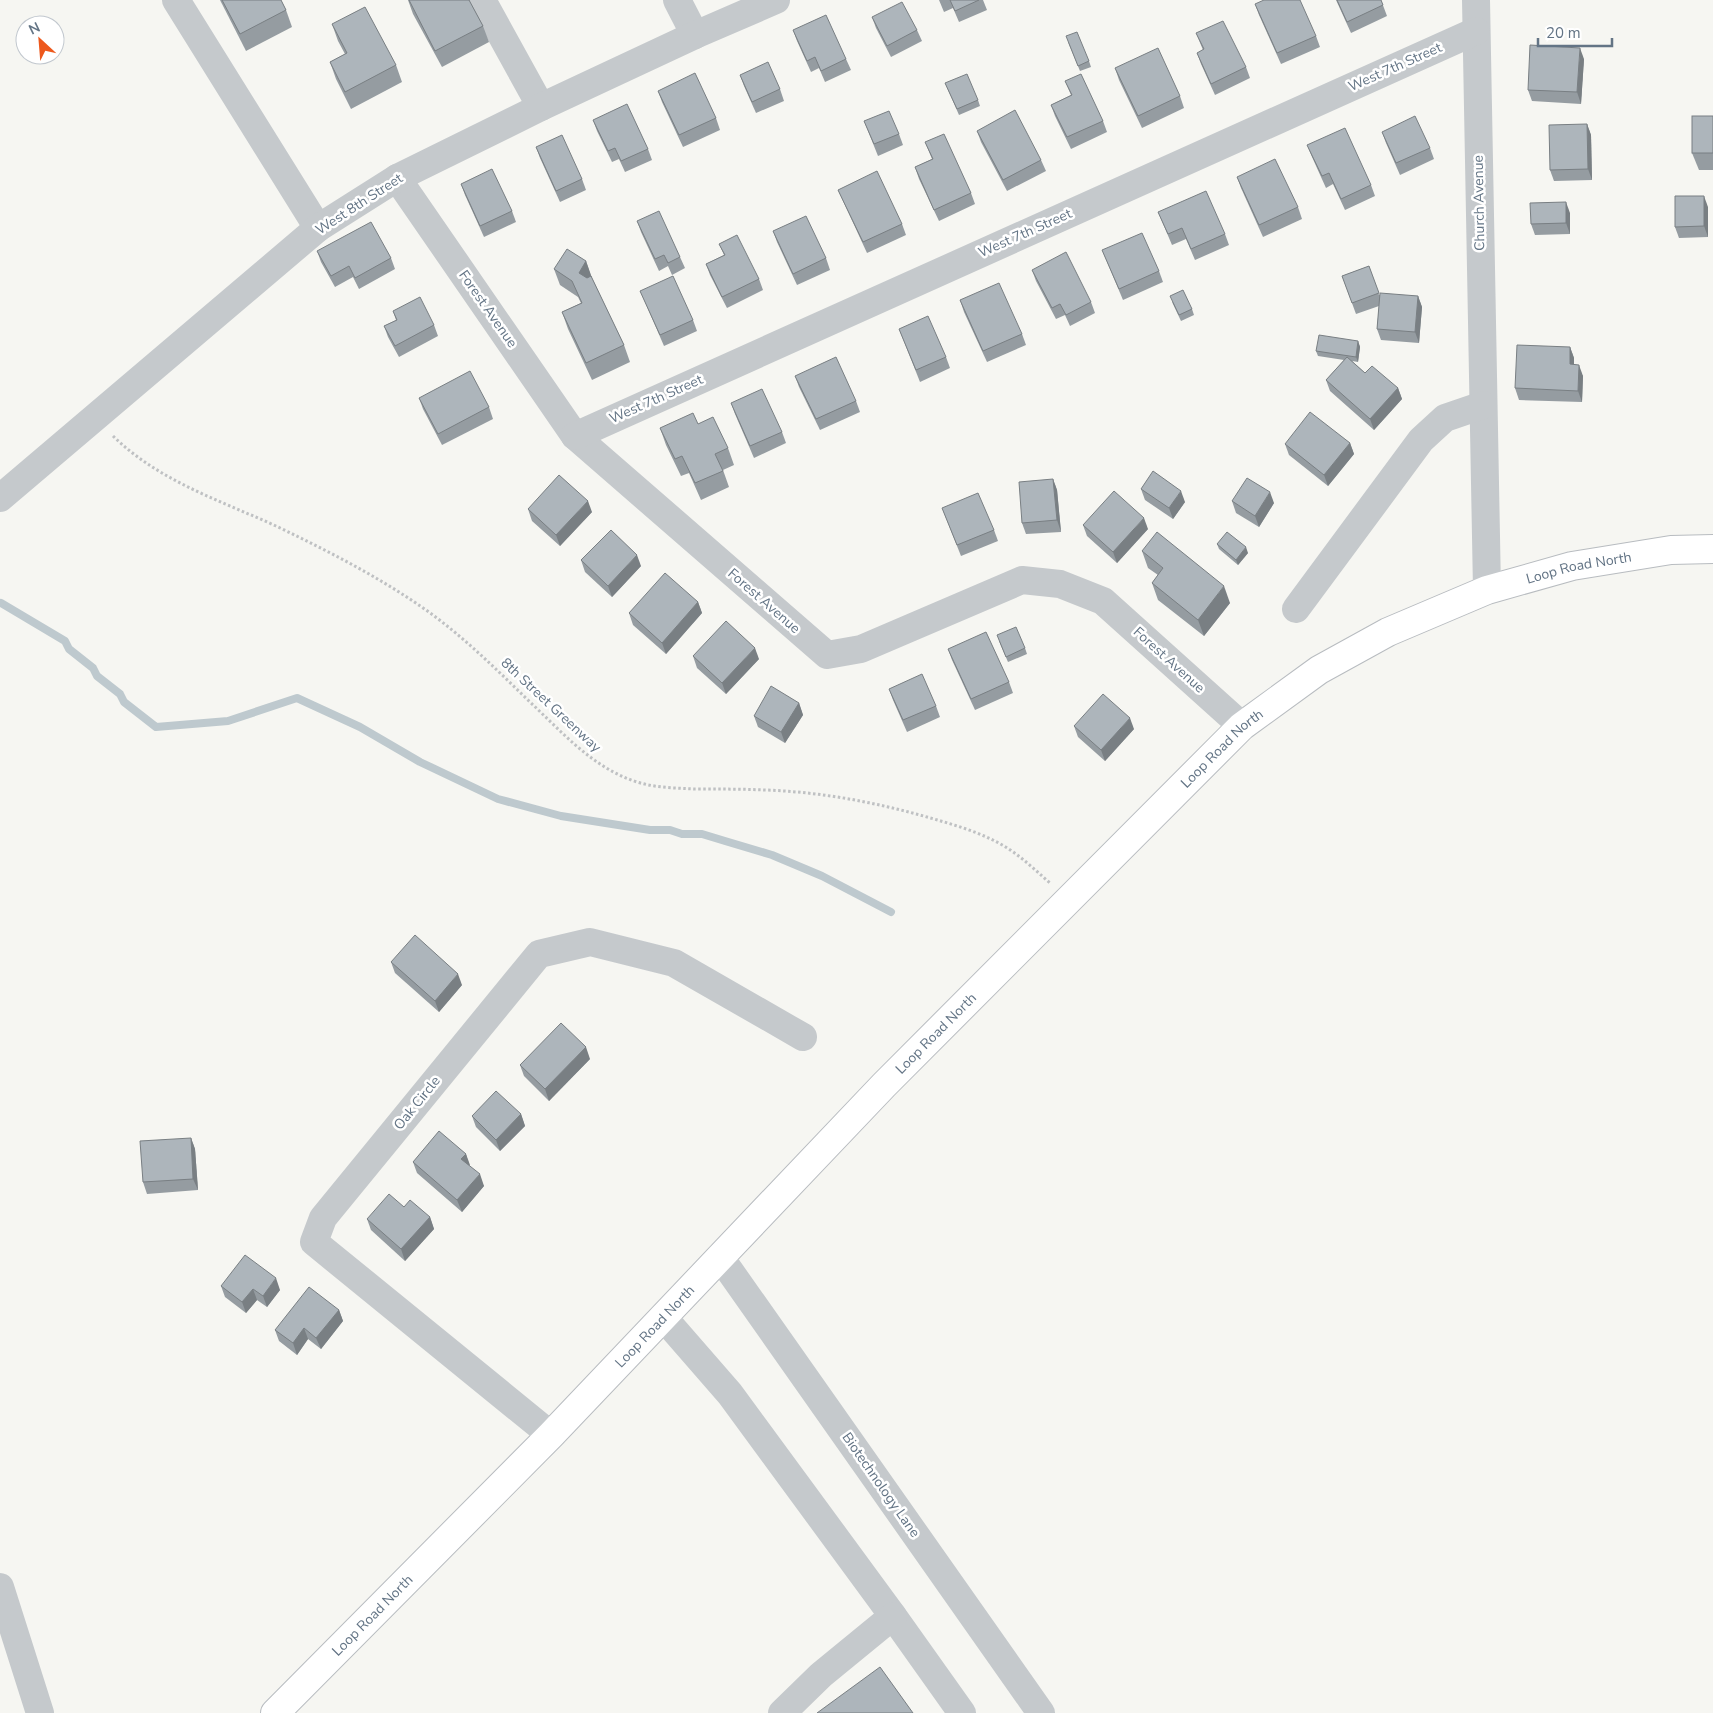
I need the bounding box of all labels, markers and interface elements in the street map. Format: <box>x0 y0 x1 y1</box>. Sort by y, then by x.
north arrow <box>15 15 65 65</box>
scale bar <box>1538 15 1612 47</box>
text: N <box>26 18 43 40</box>
text: 20 m <box>1546 23 1581 43</box>
street label: West 7th Street <box>1345 38 1445 96</box>
street label: Church Avenue <box>1469 155 1489 251</box>
street label: West 8th Street <box>312 169 406 239</box>
street label: West 7th Street <box>975 204 1075 262</box>
street label: Forest Avenue <box>454 267 522 351</box>
street label: West 7th Street <box>606 370 706 428</box>
street label: Loop Road North <box>1524 547 1633 588</box>
street label: Forest Avenue <box>724 564 804 638</box>
street label: Forest Avenue <box>1129 623 1209 697</box>
street label: 8th Street Greenway <box>497 653 606 757</box>
street label: Loop Road North <box>1176 704 1267 792</box>
street label: Loop Road North <box>891 988 980 1078</box>
street label: Oak Circle <box>389 1072 445 1134</box>
street label: Loop Road North <box>611 1281 699 1372</box>
street label: Biotechnology Lane <box>838 1429 924 1541</box>
street label: Loop Road North <box>328 1570 417 1660</box>

